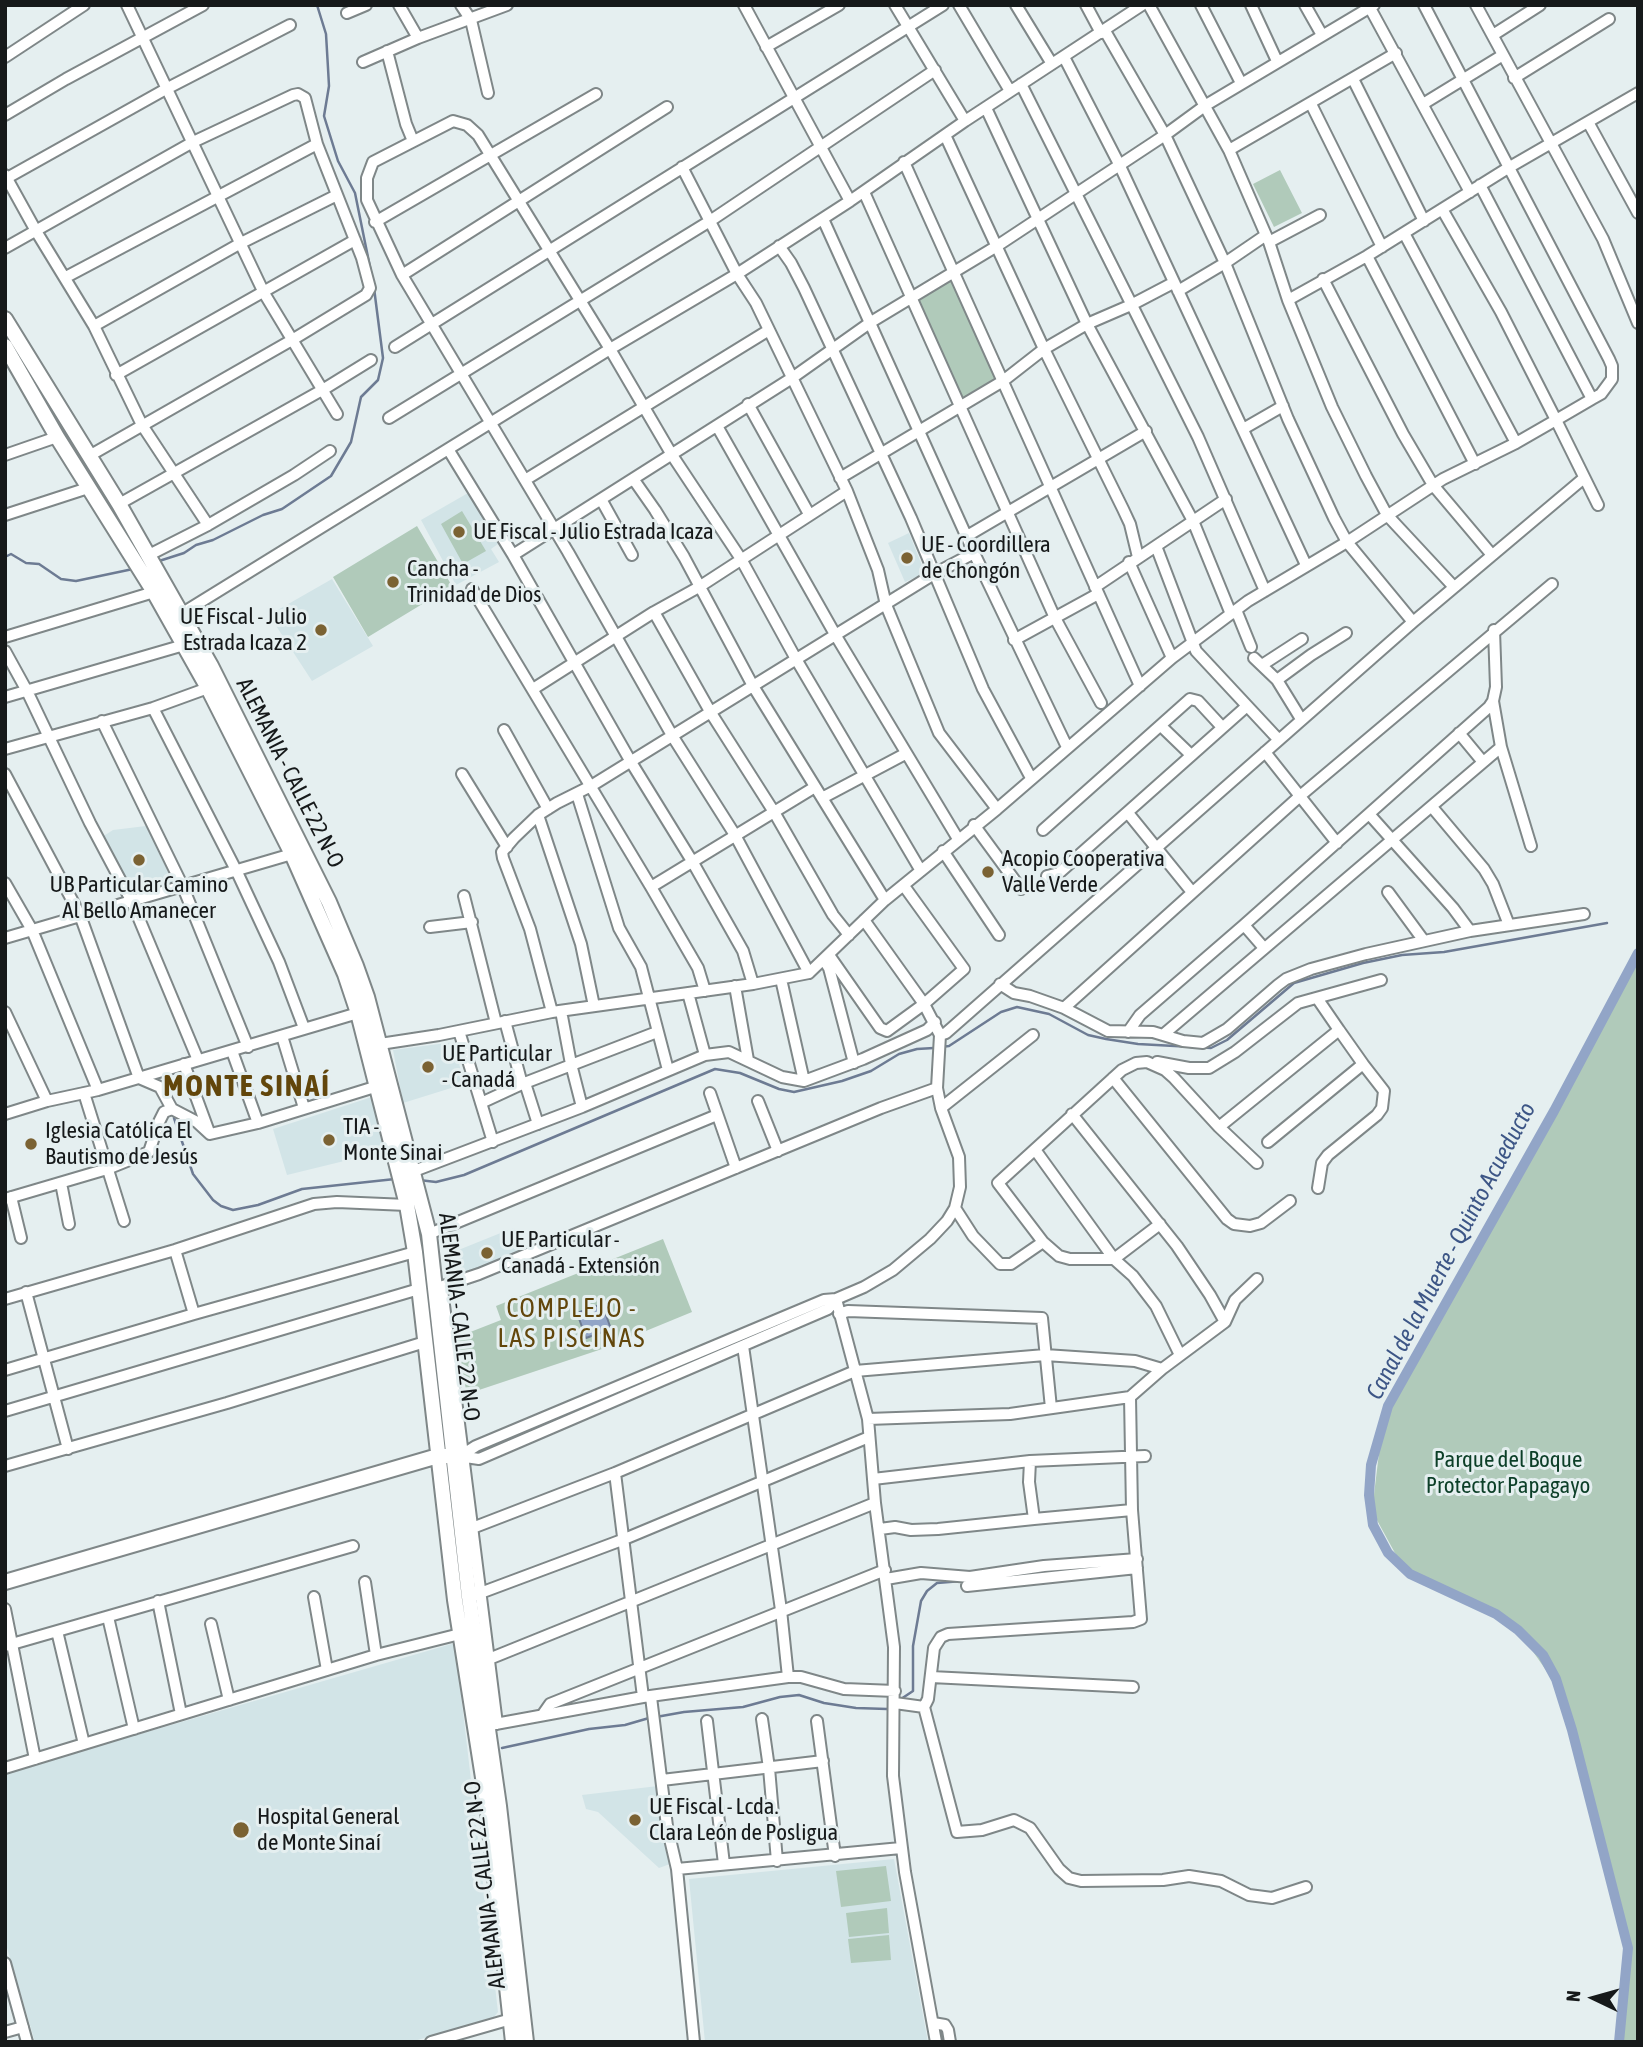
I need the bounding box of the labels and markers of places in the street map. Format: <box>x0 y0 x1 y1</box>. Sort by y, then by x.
place label: UE Fiscal - Julio Estrada Icaza <box>473 518 714 546</box>
marker: UE Fiscal - Julio Estrada Icaza <box>451 524 467 540</box>
place label: UE - Coordillera de Chongón <box>921 531 1051 585</box>
marker: UE - Coordillera de Chongón <box>899 550 915 566</box>
place label: Cancha - Trinidad de Dios <box>407 555 541 609</box>
marker: Cancha - Trinidad de Dios <box>385 574 401 590</box>
place label: UE Fiscal - Julio Estrada Icaza 2 <box>180 603 307 657</box>
marker: UE Fiscal - Julio Estrada Icaza 2 <box>313 622 329 638</box>
place label: Acopio Cooperativa Valle Verde <box>1002 845 1165 899</box>
marker: UB Particular Camino Al Bello Amanecer <box>131 852 147 868</box>
marker: Acopio Cooperativa Valle Verde <box>980 864 996 880</box>
place label: UB Particular Camino Al Bello Amanecer <box>50 871 228 925</box>
place label: UE Particular - Canadá <box>442 1040 552 1094</box>
marker: UE Particular - Canadá <box>420 1059 436 1075</box>
place label: TIA - Monte Sinai <box>343 1113 442 1167</box>
place label: Iglesia Católica El Bautismo de Jesús <box>45 1117 198 1171</box>
marker: TIA - Monte Sinai <box>321 1132 337 1148</box>
marker: Iglesia Católica El Bautismo de Jesús <box>23 1136 39 1152</box>
place label: UE Particular - Canadá - Extensión <box>501 1226 660 1280</box>
marker: UE Particular - Canadá - Extensión <box>479 1245 495 1261</box>
place label: UE Fiscal - Lcda. Clara León de Posligua <box>649 1793 838 1847</box>
place label: Hospital General de Monte Sinaí <box>257 1803 399 1857</box>
marker: UE Fiscal - Lcda. Clara León de Posligua <box>627 1812 643 1828</box>
marker: Hospital General de Monte Sinaí <box>231 1820 251 1840</box>

